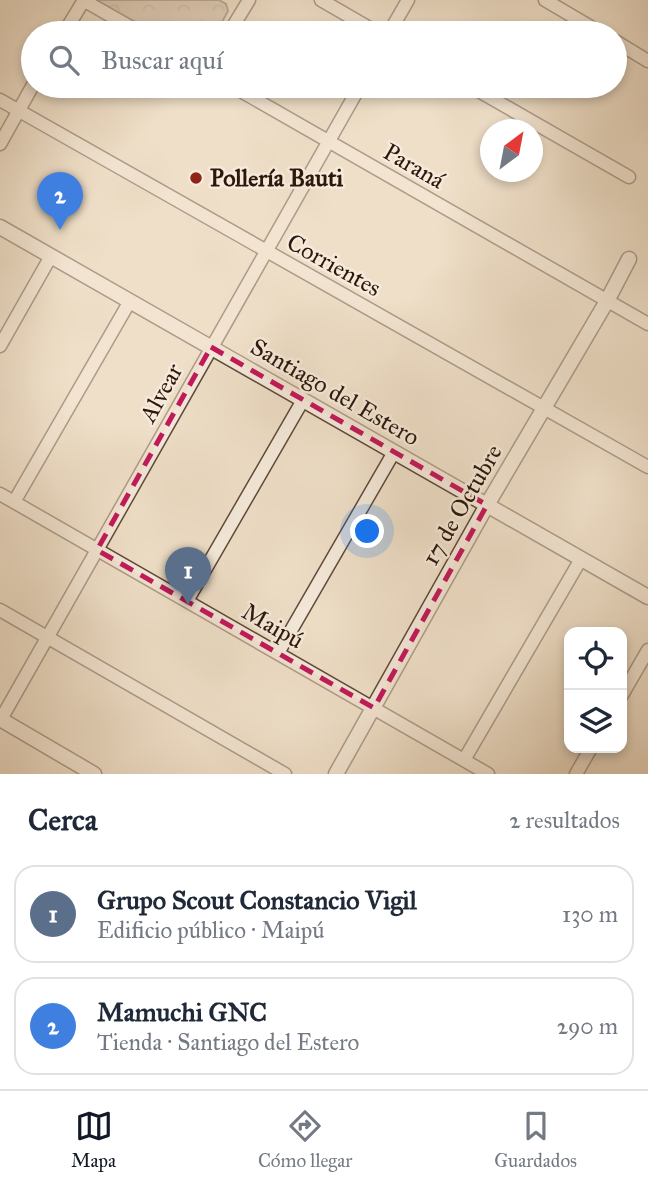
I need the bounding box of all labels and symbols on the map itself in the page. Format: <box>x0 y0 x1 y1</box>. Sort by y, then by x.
north arrow <box>480 119 543 182</box>
street label: Paraná <box>378 137 451 196</box>
place label: Pollería Bauti <box>210 163 343 193</box>
marker: Pollería Bauti <box>188 170 204 186</box>
pin: 2 <box>37 172 83 230</box>
street label: Corrientes <box>282 227 386 303</box>
street label: Santiago del Estero <box>245 332 425 452</box>
street label: Alvear <box>132 358 189 429</box>
street label: 17 de Octubre <box>415 439 509 571</box>
your location <box>350 514 384 548</box>
pin: 1 <box>165 547 211 605</box>
street label: Maipú <box>237 596 309 656</box>

